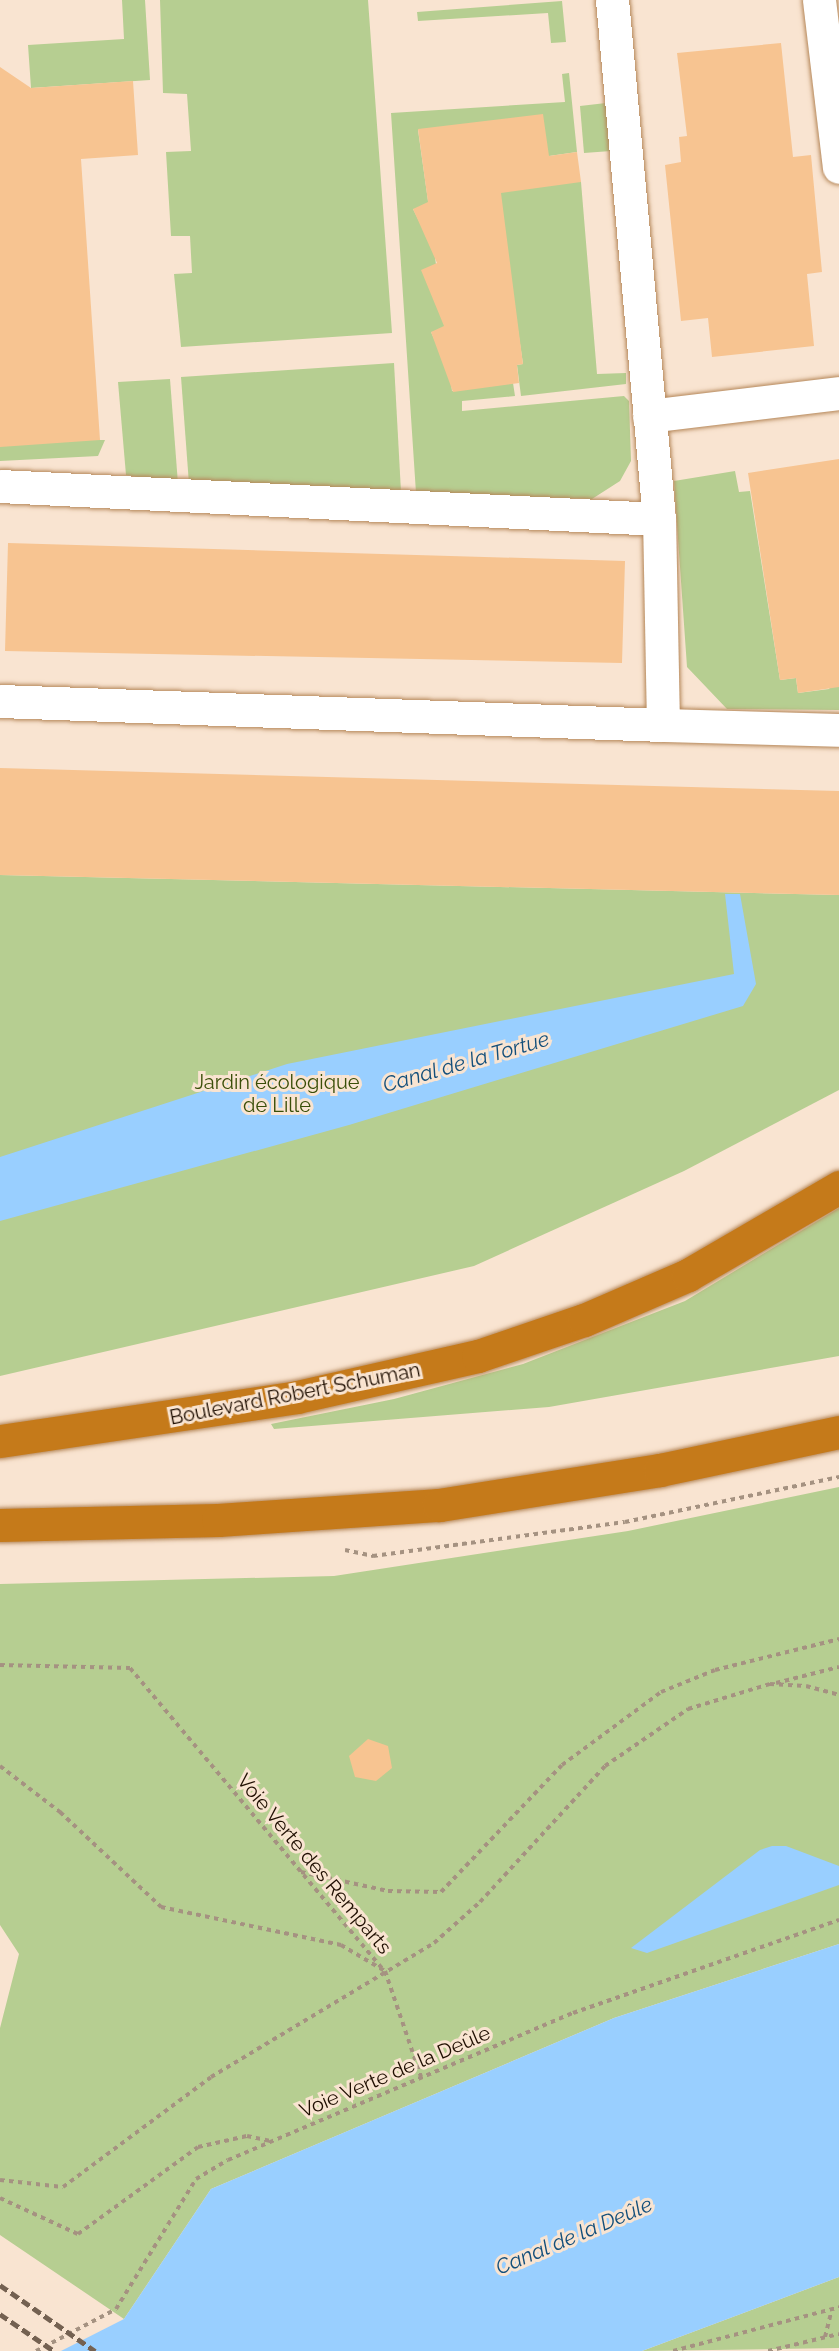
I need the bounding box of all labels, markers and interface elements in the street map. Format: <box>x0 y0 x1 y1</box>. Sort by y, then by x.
water label: Canal de la Tortue <box>379 1026 553 1098</box>
park label: Jardin écologique de Lille <box>194 1071 360 1118</box>
street label: Boulevard Robert Schuman <box>168 1358 422 1430</box>
street label: Voie Verte des Remparts <box>231 1769 397 1959</box>
street label: Voie Verte de la Deûle <box>296 2021 494 2123</box>
water label: Canal de la Deûle <box>492 2192 656 2280</box>

